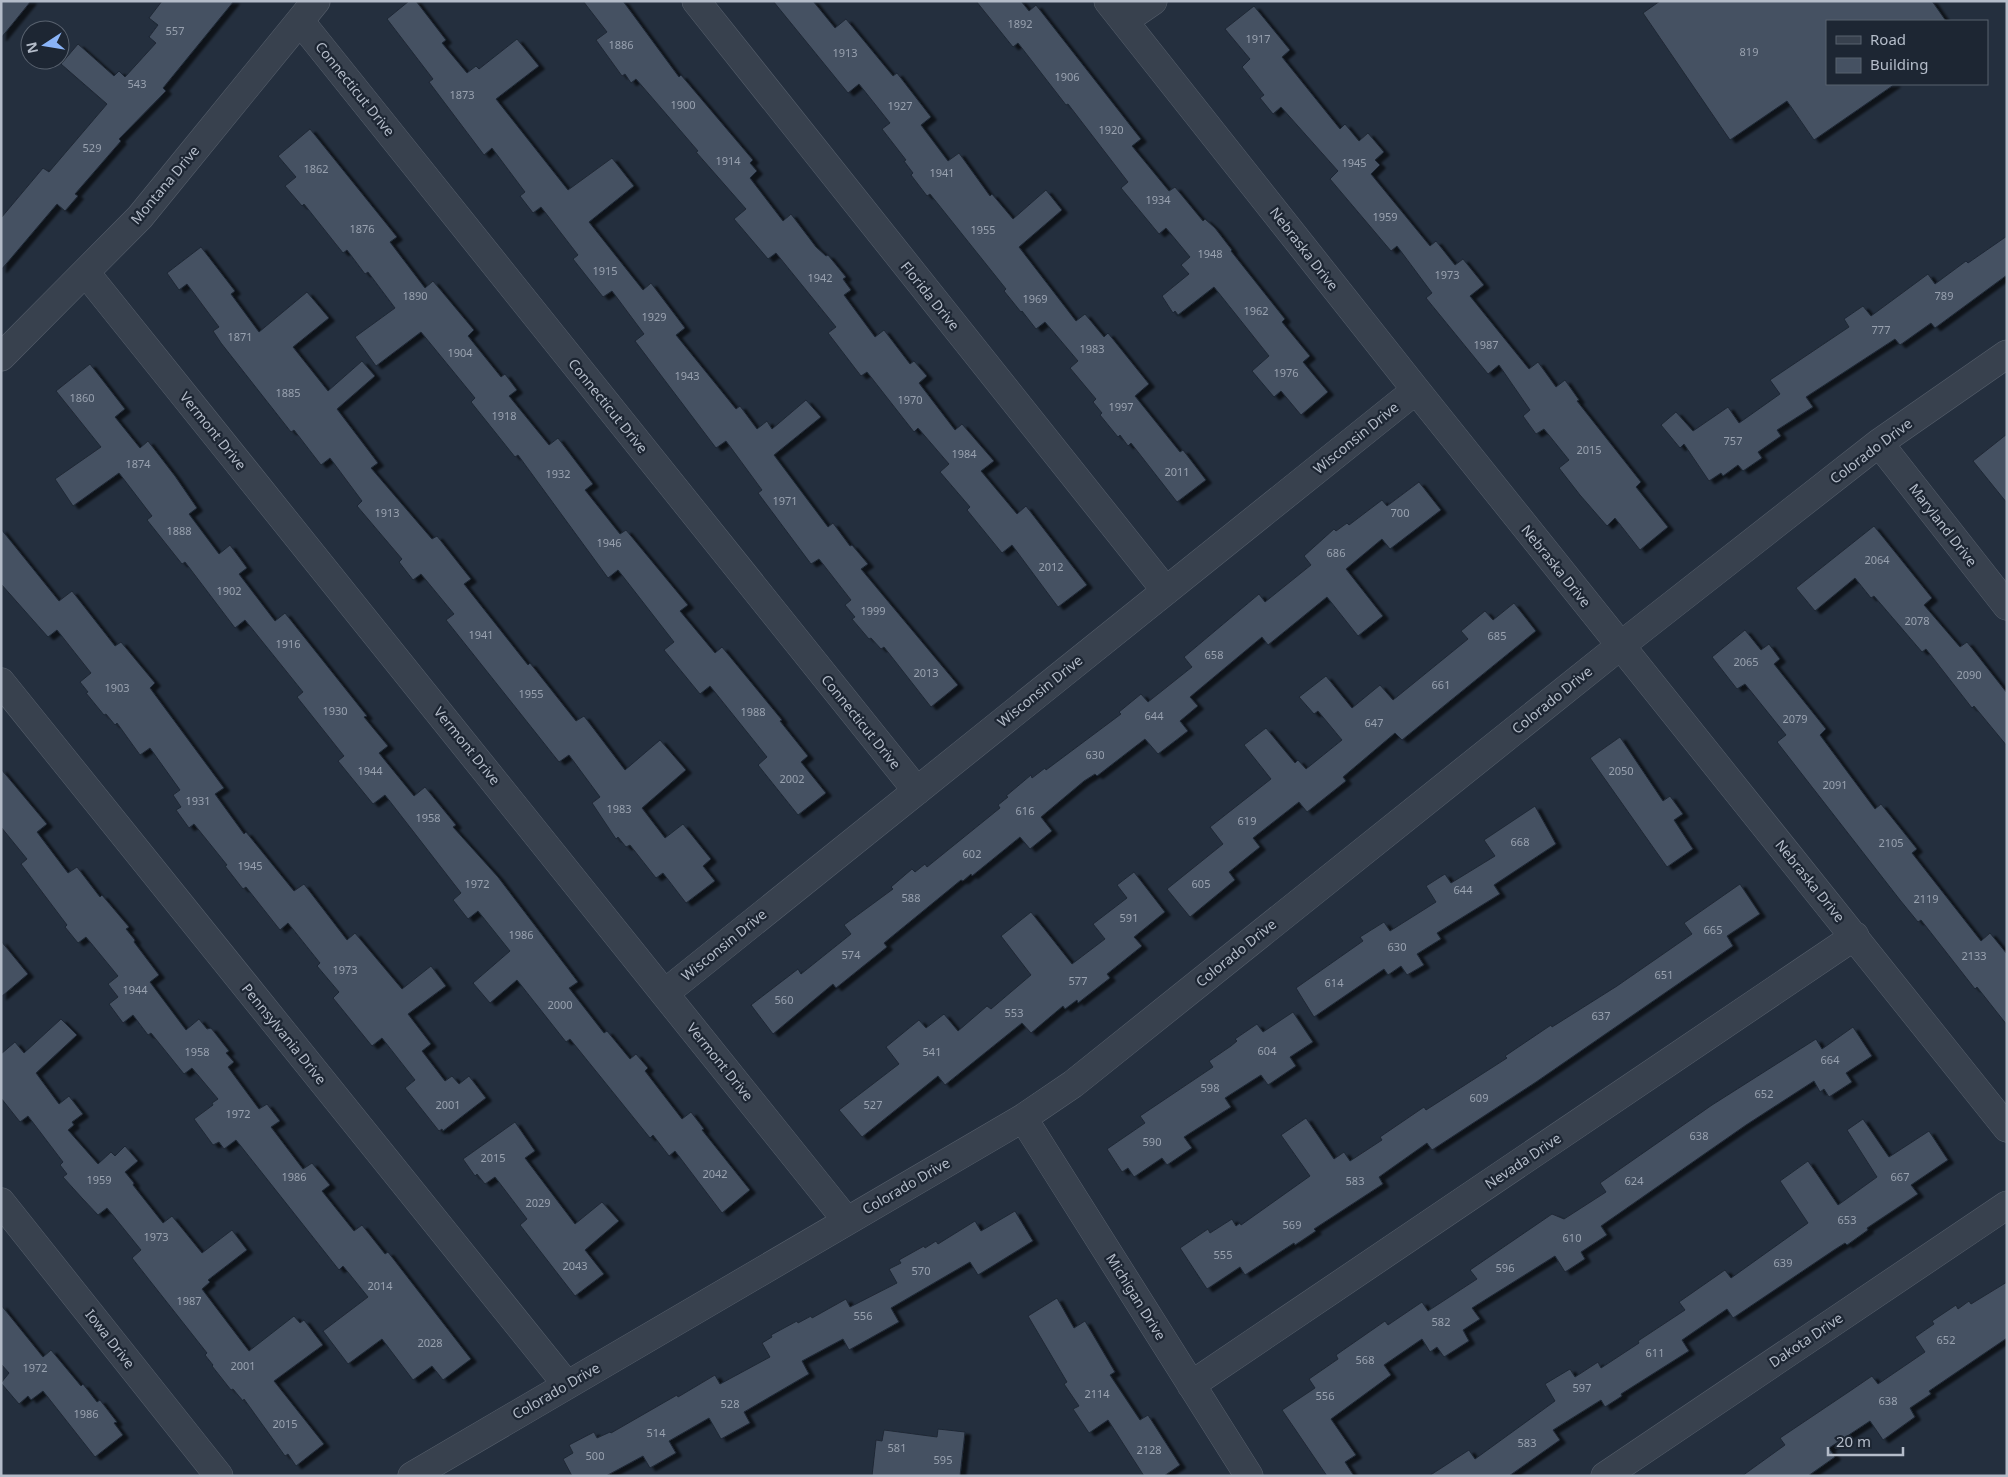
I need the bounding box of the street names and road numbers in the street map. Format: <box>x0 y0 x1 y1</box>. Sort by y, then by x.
street label: Connecticut Drive <box>311 37 400 140</box>
street label: Montana Drive <box>126 141 203 228</box>
street label: Nebraska Drive <box>1266 203 1343 294</box>
street label: Florida Drive <box>897 257 964 334</box>
street label: Connecticut Drive <box>564 354 653 457</box>
street label: Vermont Drive <box>176 388 251 474</box>
street label: Wisconsin Drive <box>1309 397 1402 478</box>
street label: Colorado Drive <box>1826 413 1916 488</box>
street label: Maryland Drive <box>1905 479 1982 570</box>
street label: Nebraska Drive <box>1517 521 1596 611</box>
street label: Wisconsin Drive <box>993 650 1086 731</box>
street label: Colorado Drive <box>1508 661 1596 738</box>
street label: Connecticut Drive <box>817 670 906 773</box>
street label: Vermont Drive <box>430 703 505 789</box>
street label: Nebraska Drive <box>1771 836 1850 926</box>
street label: Wisconsin Drive <box>677 904 770 985</box>
street label: Colorado Drive <box>1192 914 1280 991</box>
street label: Pennsylvania Drive <box>238 979 331 1088</box>
street label: Vermont Drive <box>683 1019 758 1105</box>
street label: Nevada Drive <box>1481 1128 1565 1193</box>
street label: Colorado Drive <box>859 1153 953 1218</box>
street label: Michigan Drive <box>1102 1250 1171 1344</box>
street label: Iowa Drive <box>81 1305 140 1372</box>
street label: Dakota Drive <box>1765 1308 1846 1371</box>
street label: Colorado Drive <box>509 1358 603 1423</box>

